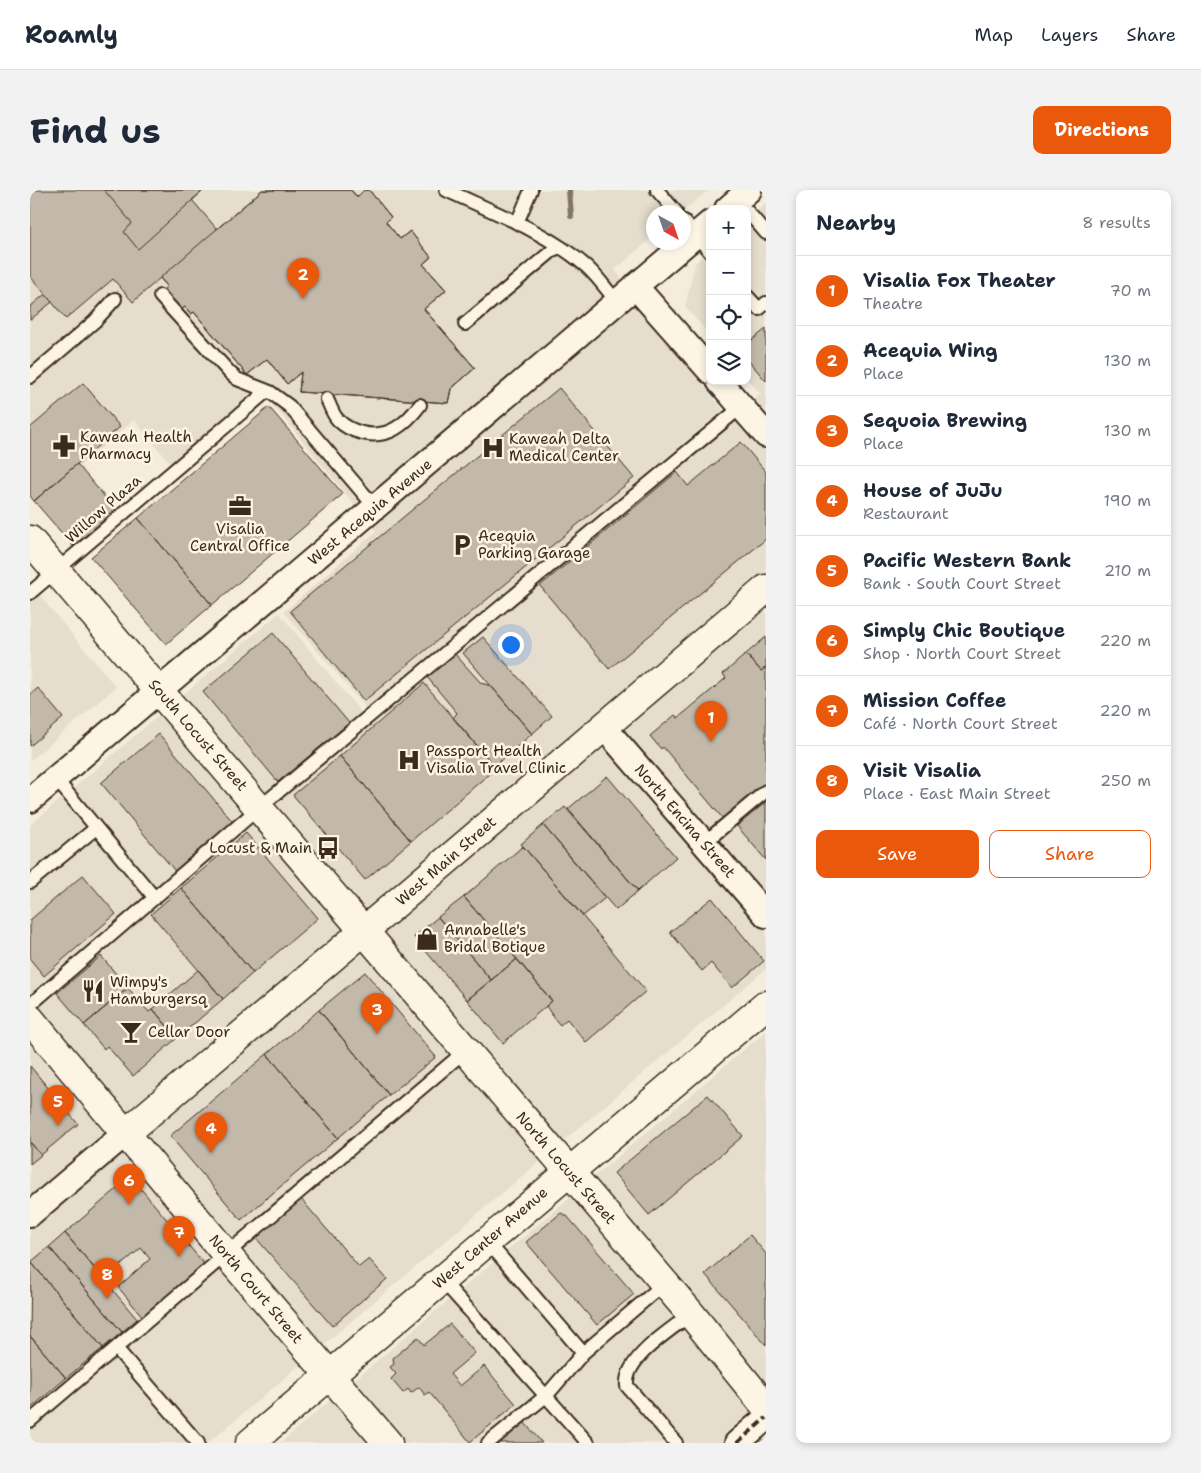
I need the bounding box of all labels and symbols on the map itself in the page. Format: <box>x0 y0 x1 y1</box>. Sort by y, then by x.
north arrow <box>646 205 691 250</box>
pin: 2 <box>287 258 319 299</box>
place label: Kaweah Health Pharmacy <box>80 427 192 464</box>
place label: Kaweah Delta Medical Center <box>509 429 619 466</box>
pharmacy icon: Kaweah Health Pharmacy <box>51 433 77 459</box>
hospital icon: Kaweah Delta Medical Center <box>480 435 506 461</box>
street label: West Acequia Avenue <box>304 454 436 570</box>
street label: Willow Plaza <box>61 470 146 548</box>
office icon: Visalia Central Office <box>227 493 253 519</box>
place label: Visalia Central Office <box>190 519 290 556</box>
place label: Acequia Parking Garage <box>478 526 591 563</box>
parking icon: Acequia Parking Garage <box>449 532 475 558</box>
your location <box>498 632 524 658</box>
street label: South Locust Street <box>144 675 252 795</box>
pin: 1 <box>695 701 727 742</box>
place label: Passport Health Visalia Travel Clinic <box>426 741 566 778</box>
hospital icon: Passport Health Visalia Travel Clinic <box>396 747 422 773</box>
street label: North Encina Street <box>630 760 740 882</box>
street label: West Main Street <box>392 812 500 910</box>
bus stop icon: Locust & Main <box>315 835 341 861</box>
place label: Locust & Main <box>209 838 312 858</box>
place label: Annabelle's Bridal Botique <box>444 920 546 957</box>
shop icon: Annabelle's Bridal Botique <box>414 926 440 952</box>
place label: Wimpy's Hamburgersq <box>110 972 208 1009</box>
restaurant icon: Wimpy's Hamburgersq <box>80 978 106 1004</box>
pin: 3 <box>361 993 393 1034</box>
bar icon: Cellar Door <box>118 1019 144 1045</box>
place label: Cellar Door <box>148 1022 230 1042</box>
pin: 5 <box>42 1085 74 1126</box>
street label: North Locust Street <box>512 1107 620 1229</box>
pin: 4 <box>195 1112 227 1153</box>
pin: 6 <box>113 1164 145 1205</box>
street label: West Center Avenue <box>428 1182 552 1294</box>
pin: 7 <box>163 1216 195 1257</box>
street label: North Court Street <box>204 1230 308 1348</box>
pin: 8 <box>91 1258 123 1299</box>

